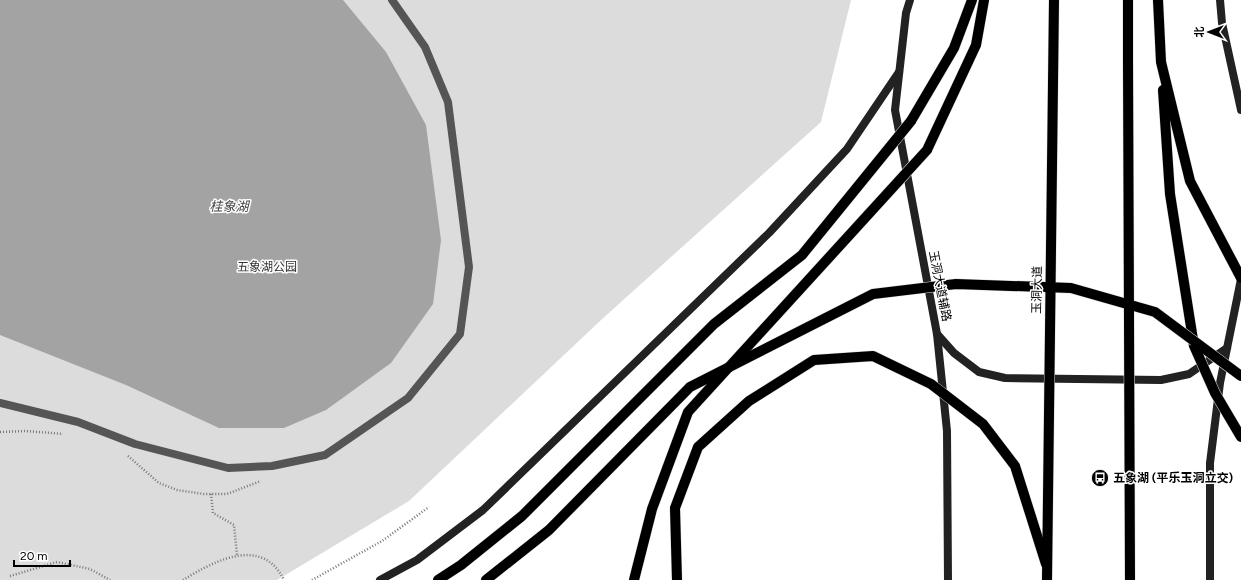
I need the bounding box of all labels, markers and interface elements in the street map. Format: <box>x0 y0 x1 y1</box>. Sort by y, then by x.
north arrow <box>1189 12 1229 52</box>
text: 北 <box>1193 27 1206 38</box>
water label: 桂象湖 <box>209 199 250 214</box>
street label: 玉洞大道辅路 <box>926 249 954 323</box>
park label: 五象湖公园 <box>237 260 297 274</box>
street label: 玉洞大道 <box>1030 266 1044 314</box>
bus stop icon: 五象湖 (平乐玉洞立交) <box>1090 468 1110 488</box>
place label: 五象湖 (平乐玉洞立交) <box>1113 471 1233 485</box>
scale bar <box>14 542 70 568</box>
text: 20 m <box>20 549 48 563</box>

